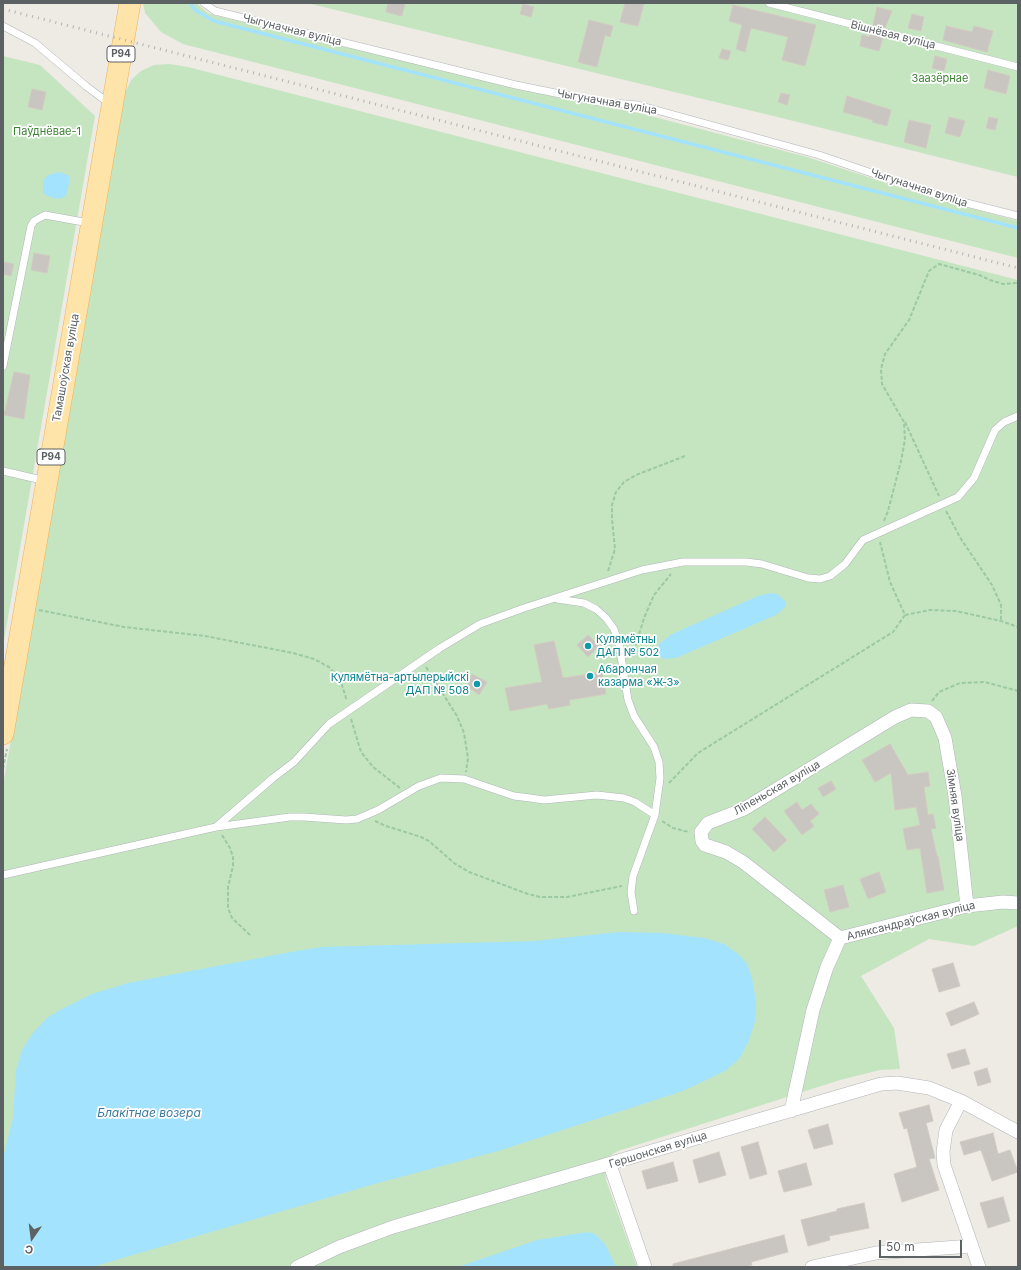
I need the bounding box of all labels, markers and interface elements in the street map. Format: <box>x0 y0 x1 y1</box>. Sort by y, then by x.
street label: Чыгуначная вуліца <box>241 11 343 49</box>
street label: Вішнёвая вуліца <box>849 18 937 52</box>
road number: Р94 <box>107 46 135 62</box>
park label: Заазёрнае <box>912 72 968 86</box>
street label: Чыгуначная вуліца <box>556 87 658 117</box>
park label: Паўднёвае-1 <box>13 125 81 139</box>
street label: Чыгуначная вуліца <box>869 166 969 210</box>
street label: Тамашоўская вуліца <box>50 313 82 423</box>
road number: Р94 <box>37 449 65 465</box>
place label: Кулямётны ДАП № 502 <box>596 633 659 659</box>
marker: Кулямётны ДАП № 502 <box>583 641 593 651</box>
place label: Абарончая казарма «Ж-З» <box>598 663 680 689</box>
place label: Кулямётна-артылерыйскі ДАП № 508 <box>331 671 469 697</box>
marker: Абарончая казарма «Ж-З» <box>585 671 595 681</box>
marker: Кулямётна-артылерыйскі ДАП № 508 <box>472 679 482 689</box>
street label: Ліпеньская вуліца <box>731 758 823 818</box>
street label: Зімняя вуліца <box>943 768 967 842</box>
street label: Аляксандраўская вуліца <box>845 899 977 943</box>
water label: Блакітнае возера <box>97 1106 201 1120</box>
street label: Гершонская вуліца <box>607 1129 709 1171</box>
north arrow <box>12 1218 52 1258</box>
scale bar <box>881 1232 964 1258</box>
text: 50 m <box>886 1239 915 1254</box>
text: С <box>23 1242 35 1257</box>

